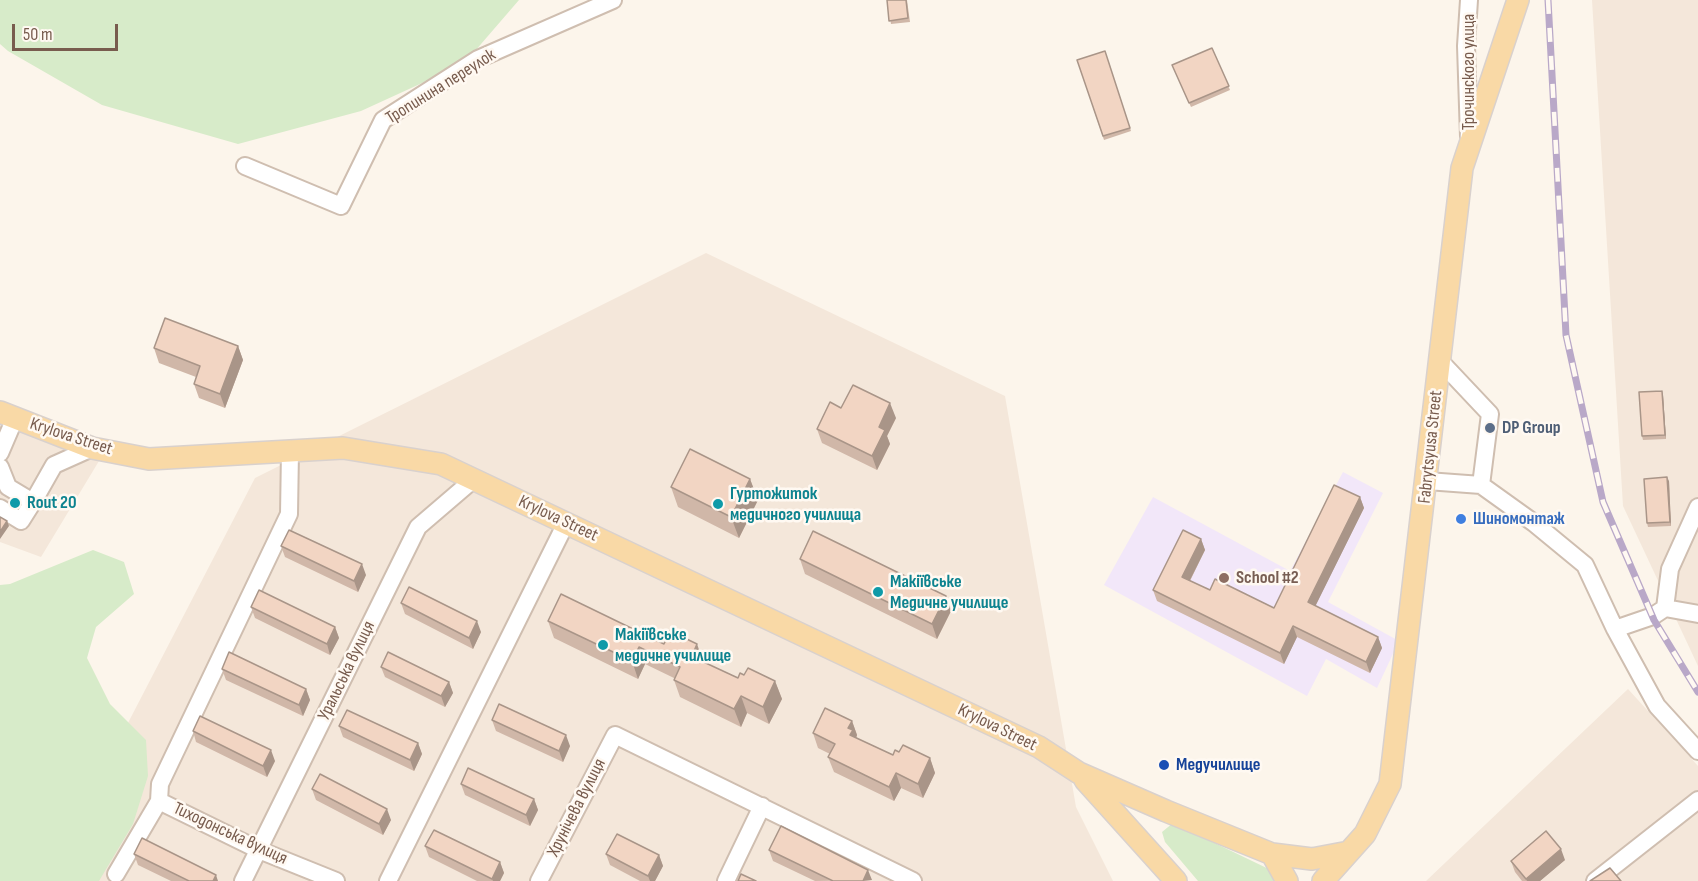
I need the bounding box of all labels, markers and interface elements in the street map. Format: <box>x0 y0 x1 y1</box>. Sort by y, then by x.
scale bar <box>15 12 122 50</box>
street label: Трочинского улица <box>1458 14 1480 130</box>
text: 50 m <box>23 24 53 45</box>
street label: Тропинина переулок <box>382 45 500 129</box>
street label: Fabrytsyusa Street <box>1414 389 1448 505</box>
street label: Krylova Street <box>27 414 115 460</box>
place label: DP Group <box>1502 417 1561 439</box>
marker: DP Group <box>1483 421 1497 435</box>
place label: Гуртожиток медичного училища <box>730 483 861 526</box>
street label: Krylova Street <box>515 491 601 547</box>
place label: Rout 20 <box>27 492 77 514</box>
marker: Rout 20 <box>8 496 22 510</box>
marker: Гуртожиток медичного училища <box>711 497 725 511</box>
place label: Шиномонтаж <box>1473 508 1565 530</box>
marker: Шиномонтаж <box>1454 512 1468 526</box>
place label: School #2 <box>1236 567 1299 589</box>
place label: Макіївське Медичне училище <box>890 571 1008 614</box>
marker: School #2 <box>1217 571 1231 585</box>
marker: Макіївське Медичне училище <box>871 585 885 599</box>
street label: Уральська вулиця <box>314 618 380 724</box>
place label: Макіївське медичне училище <box>615 624 731 666</box>
marker: Макіївське медичне училище <box>596 638 610 652</box>
street label: Krylova Street <box>954 700 1040 756</box>
place label: Медучилище <box>1176 754 1261 776</box>
street label: Хрунічева вулиця <box>543 755 611 861</box>
marker: Медучилище <box>1157 758 1171 772</box>
street label: Тиходонська вулиця <box>169 798 291 870</box>

